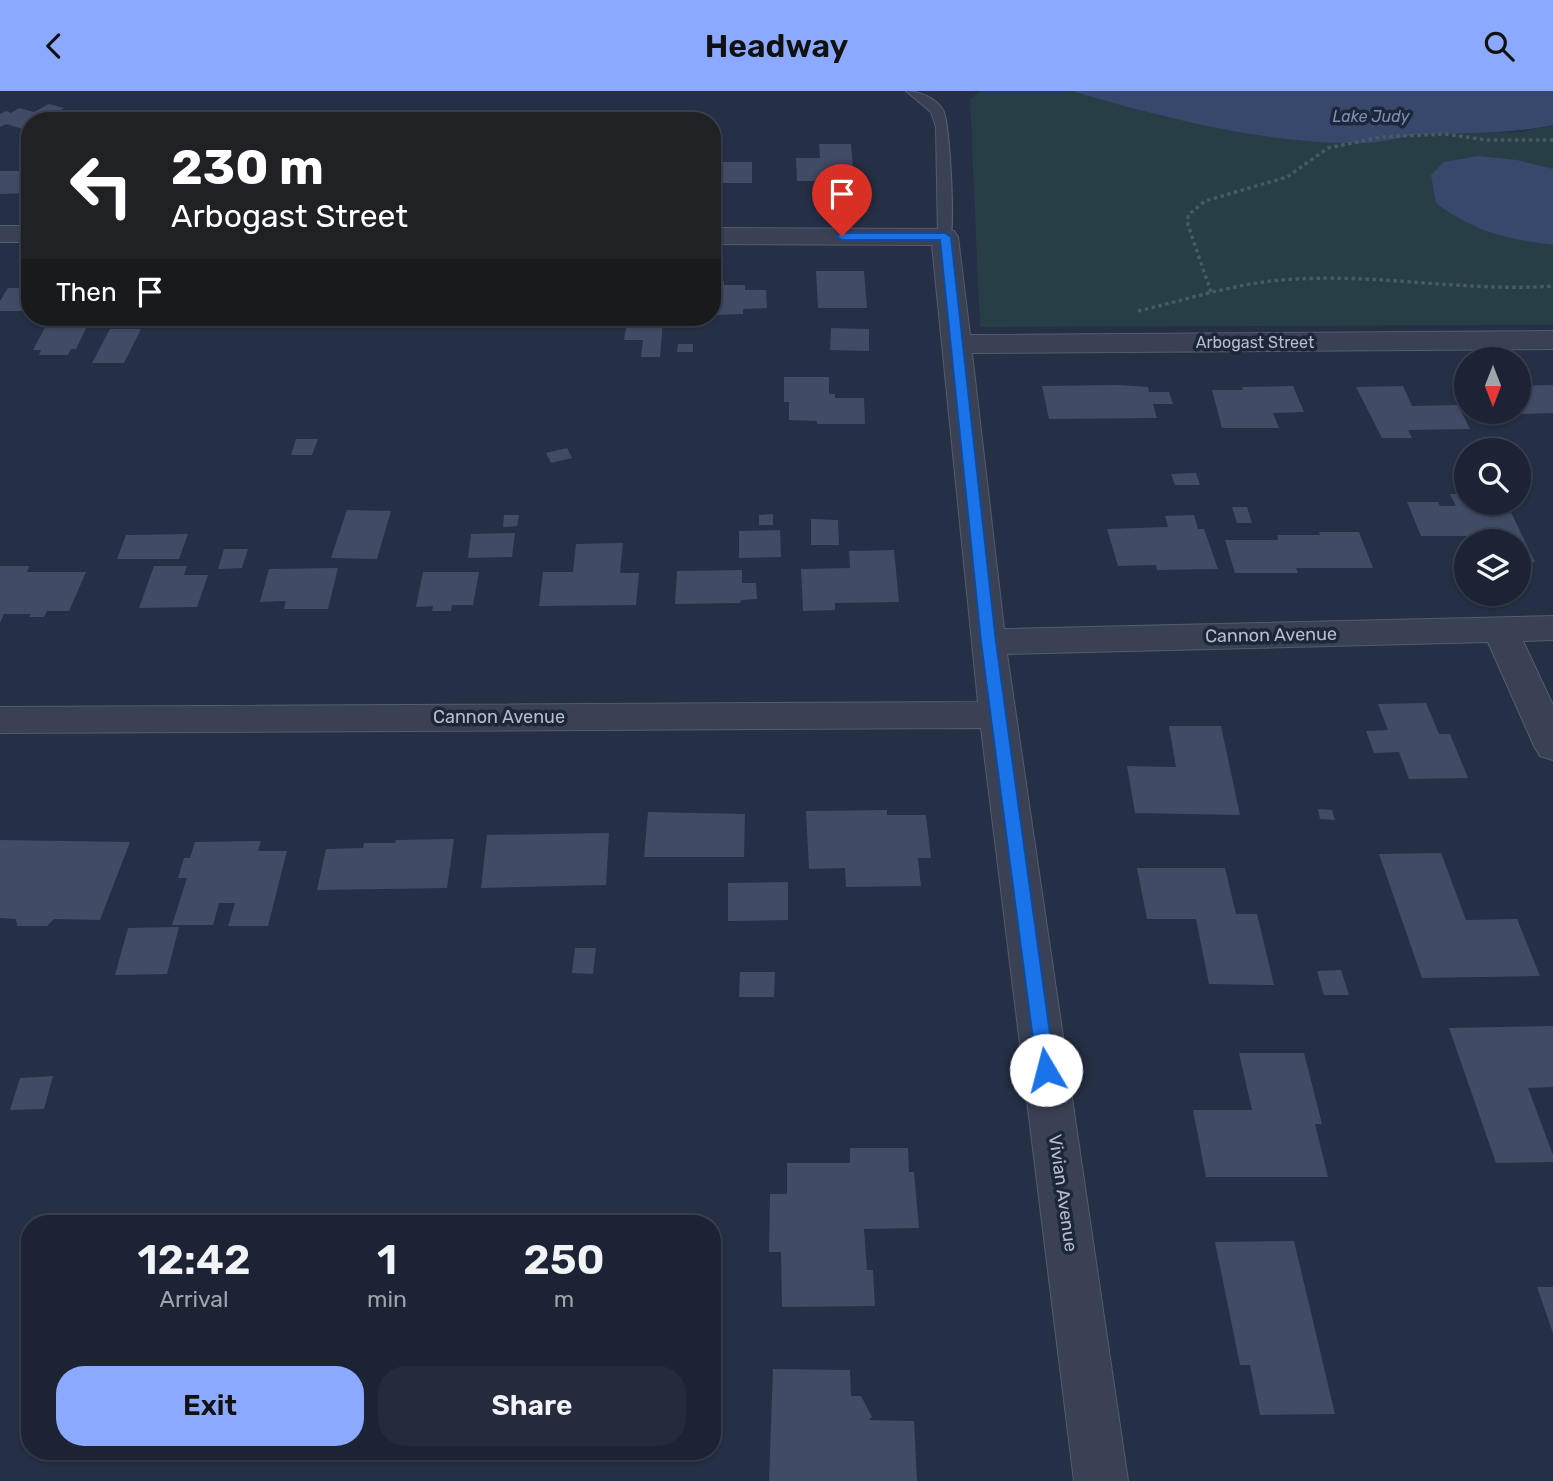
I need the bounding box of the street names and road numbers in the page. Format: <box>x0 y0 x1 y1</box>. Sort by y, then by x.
street label: Arbogast Street <box>1196 333 1314 352</box>
street label: Cannon Avenue <box>1205 623 1337 647</box>
street label: Cannon Avenue <box>433 706 565 728</box>
street label: Vivian Avenue <box>1044 1133 1082 1253</box>

